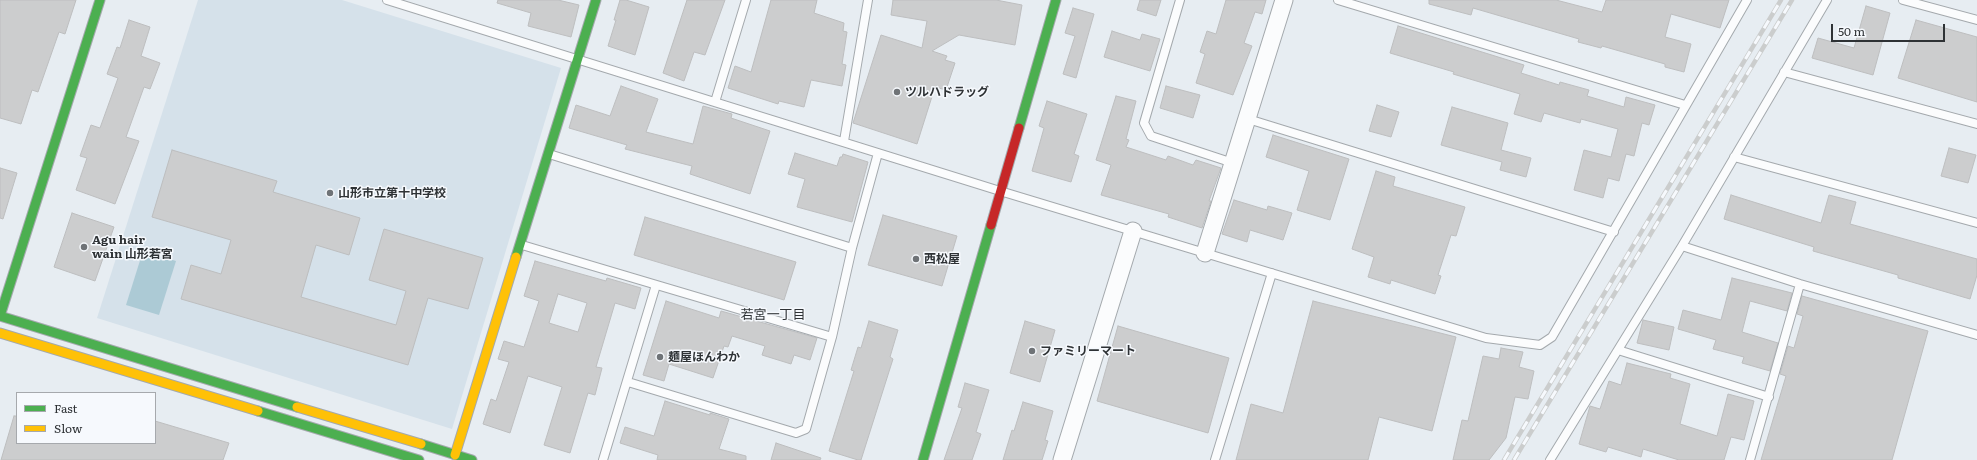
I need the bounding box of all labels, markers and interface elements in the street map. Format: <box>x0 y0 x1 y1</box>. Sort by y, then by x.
scale bar <box>1833 16 1947 42</box>
text: 50 m <box>1838 22 1865 40</box>
place label: ツルハドラッグ <box>905 85 989 99</box>
marker: ツルハドラッグ <box>892 87 902 97</box>
place label: 山形市立第十中学校 <box>338 186 446 200</box>
marker: 山形市立第十中学校 <box>325 188 335 198</box>
place label: Agu hair wain 山形若宮 <box>92 233 173 261</box>
marker: Agu hair wain 山形若宮 <box>79 242 89 252</box>
place label: 西松屋 <box>924 252 960 266</box>
marker: 西松屋 <box>911 254 921 264</box>
district label: 若宮一丁目 <box>741 307 805 323</box>
place label: ファミリーマート <box>1040 344 1136 358</box>
marker: ファミリーマート <box>1027 346 1037 356</box>
place label: 麺屋ほんわか <box>668 350 740 364</box>
marker: 麺屋ほんわか <box>655 352 665 362</box>
legend <box>16 392 156 444</box>
text: Fast <box>54 399 77 417</box>
text: Slow <box>54 419 82 437</box>

